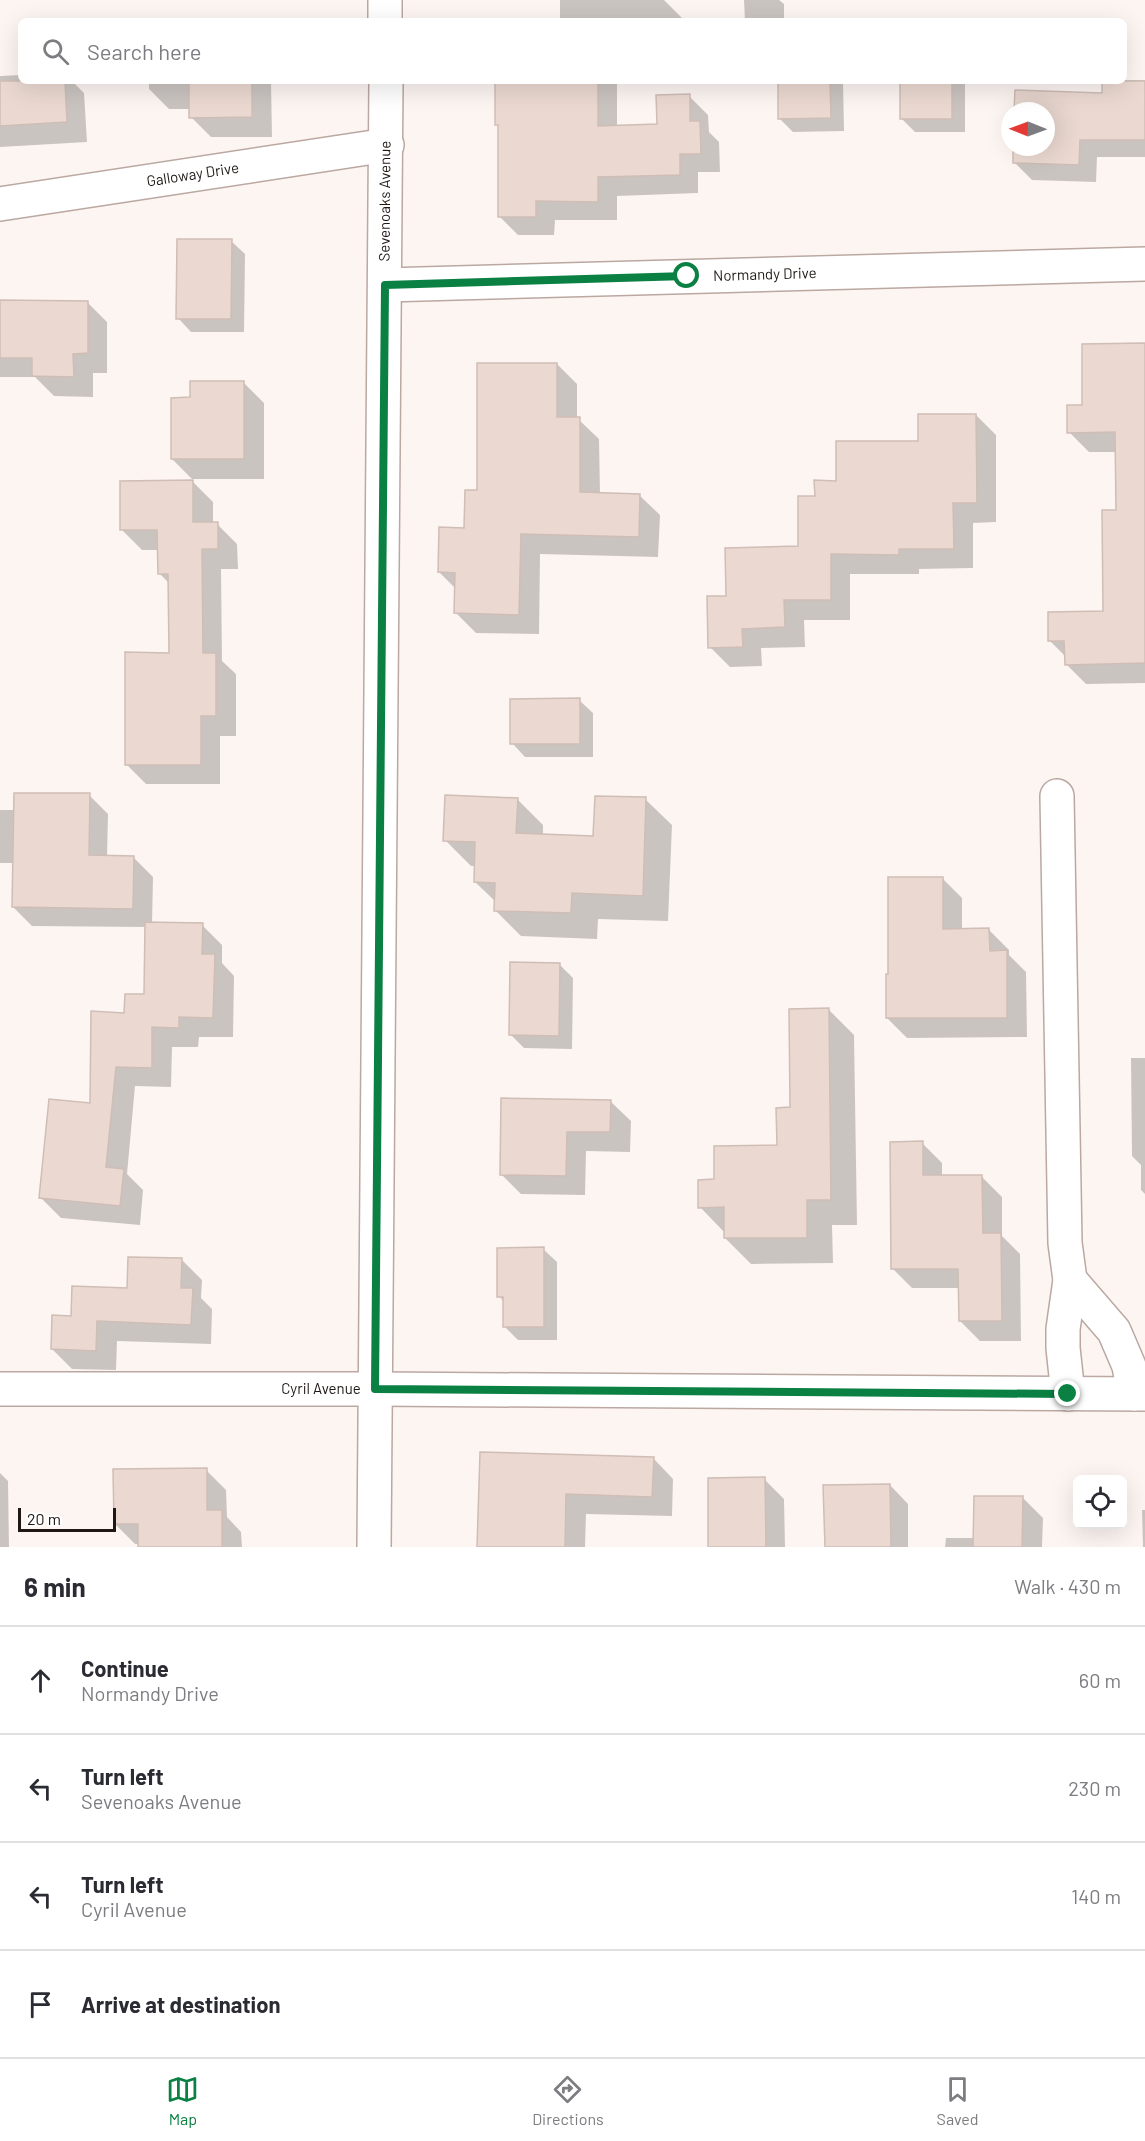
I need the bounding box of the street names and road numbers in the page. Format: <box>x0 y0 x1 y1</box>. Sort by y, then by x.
street label: Sevenoaks Avenue <box>375 141 394 261</box>
street label: Galloway Drive <box>145 158 240 190</box>
street label: Normandy Drive <box>713 263 817 284</box>
street label: Cyril Avenue <box>281 1379 361 1397</box>

